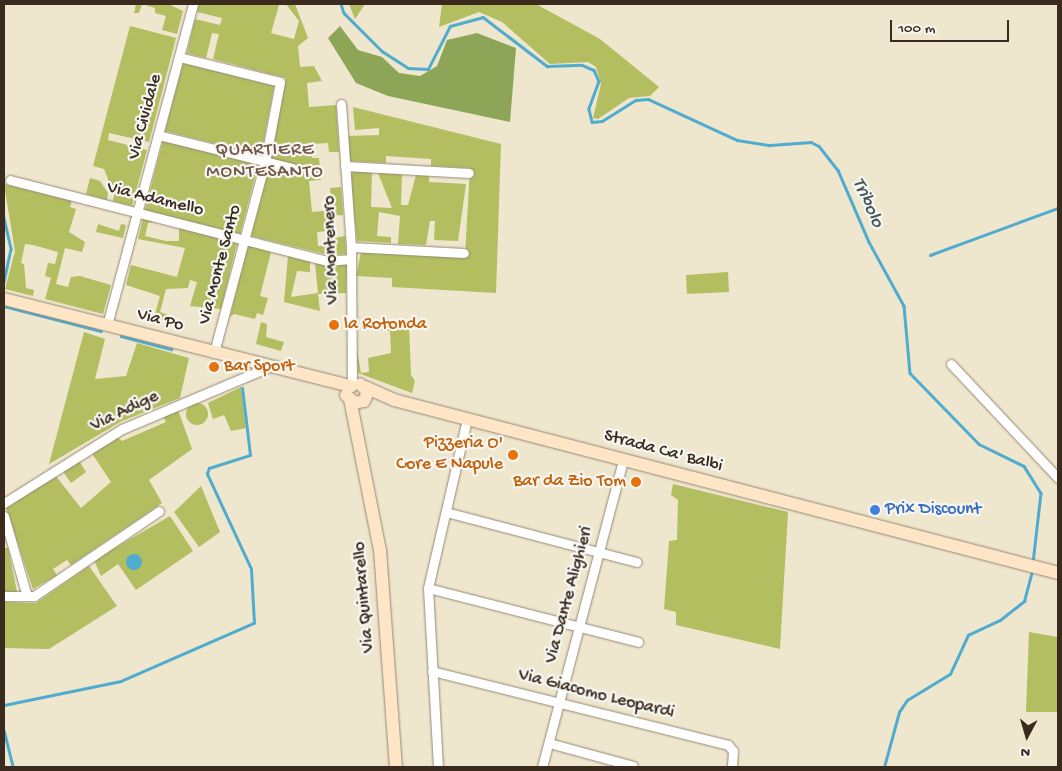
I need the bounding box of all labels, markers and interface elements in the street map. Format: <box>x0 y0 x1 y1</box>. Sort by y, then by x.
scale bar <box>892 10 1011 42</box>
text: 100 m <box>898 20 935 38</box>
street label: Via Cividale <box>124 72 168 162</box>
district label: QUARTIERE MONTESANTO <box>205 140 325 184</box>
water label: Tribolo <box>846 175 888 231</box>
street label: Via Adamello <box>105 178 205 222</box>
street label: Via Montenero <box>319 195 345 305</box>
street label: Via Monte Santo <box>195 203 247 327</box>
street label: Via Po <box>134 304 186 338</box>
place label: la Rotonda <box>344 314 427 336</box>
marker: la Rotonda <box>328 319 340 331</box>
place label: Bar Sport <box>224 356 294 378</box>
marker: Bar Sport <box>208 361 220 373</box>
street label: Via Adige <box>88 386 162 438</box>
street label: Strada Ca' Balbi <box>601 426 725 478</box>
place label: Pizzeria O' Core E Napule <box>396 434 503 476</box>
marker: Pizzeria O' Core E Napule <box>507 449 519 461</box>
place label: Bar da Zio Tom <box>513 471 626 493</box>
marker: Bar da Zio Tom <box>630 476 642 488</box>
place label: Prix Discount <box>885 499 981 521</box>
marker: Prix Discount <box>869 504 881 516</box>
street label: Via Dante Alighieri <box>541 524 599 666</box>
street label: Via Quintarello <box>349 541 381 653</box>
street label: Via Giacomo Leopardi <box>516 665 676 725</box>
north arrow <box>1002 711 1052 761</box>
text: N <box>1020 742 1031 760</box>

